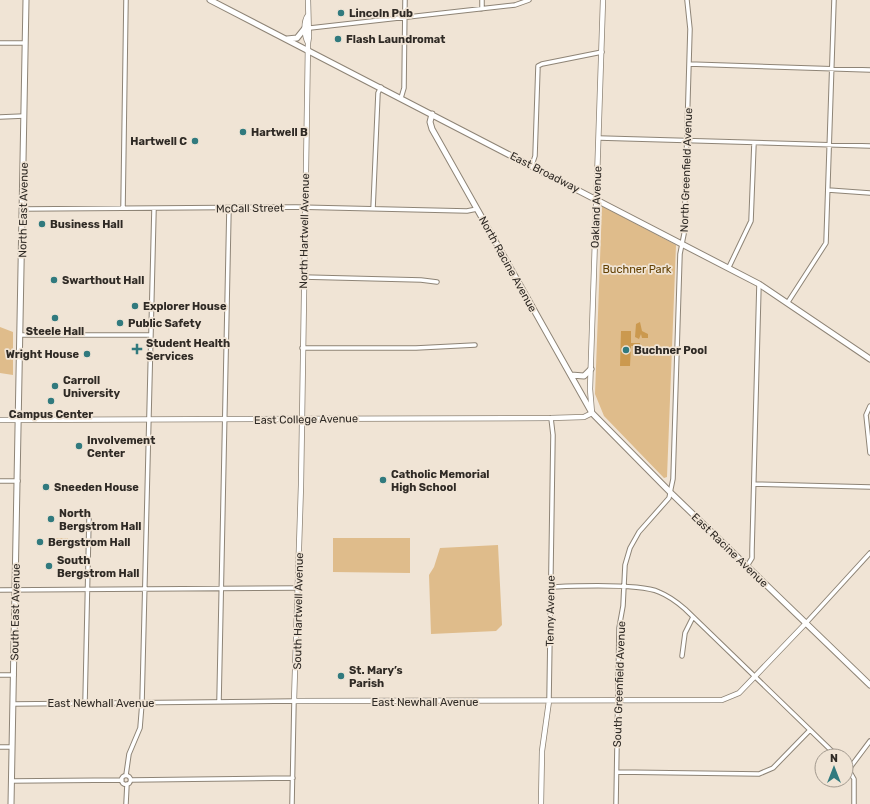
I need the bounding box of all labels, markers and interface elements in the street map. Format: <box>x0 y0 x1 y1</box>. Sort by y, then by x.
place label: Lincoln Pub <box>349 7 413 20</box>
marker: Lincoln Pub <box>336 8 346 18</box>
place label: Flash Laundromat <box>346 33 445 46</box>
marker: Flash Laundromat <box>333 34 343 44</box>
street label: North Greenfield Avenue <box>678 108 695 233</box>
place label: Hartwell B <box>251 126 308 139</box>
marker: Hartwell B <box>238 127 248 137</box>
place label: Hartwell C <box>130 135 187 148</box>
marker: Hartwell C <box>190 136 200 146</box>
street label: East Broadway <box>508 149 582 196</box>
street label: North East Avenue <box>16 162 31 258</box>
street label: Oakland Avenue <box>589 166 604 248</box>
street label: North Hartwell Avenue <box>297 173 312 289</box>
street label: McCall Street <box>216 201 285 216</box>
street label: North Racine Avenue <box>476 214 539 314</box>
place label: Business Hall <box>50 218 123 231</box>
marker: Business Hall <box>37 219 47 229</box>
park label: Buchner Park <box>602 263 672 276</box>
place label: Swarthout Hall <box>62 274 144 287</box>
marker: Swarthout Hall <box>49 275 59 285</box>
place label: Explorer House <box>143 300 227 313</box>
marker: Explorer House <box>130 301 140 311</box>
marker: Steele Hall <box>50 313 60 323</box>
place label: Public Safety <box>128 317 202 330</box>
marker: Public Safety <box>115 318 125 328</box>
place label: Steele Hall <box>26 325 84 338</box>
place label: Student Health Services <box>146 337 230 363</box>
marker: Student Health Services <box>131 343 143 355</box>
place label: Buchner Pool <box>634 344 707 357</box>
marker: Buchner Pool <box>621 345 631 355</box>
place label: Wright House <box>6 348 79 361</box>
marker: Wright House <box>82 349 92 359</box>
place label: Carroll University <box>63 374 120 400</box>
marker: Carroll University <box>50 381 60 391</box>
marker: Campus Center <box>46 396 56 406</box>
place label: Campus Center <box>9 408 93 421</box>
street label: East College Avenue <box>254 412 358 427</box>
place label: Involvement Center <box>87 434 155 460</box>
marker: Involvement Center <box>74 441 84 451</box>
place label: Catholic Memorial High School <box>391 468 490 494</box>
marker: Catholic Memorial High School <box>378 475 388 485</box>
place label: Sneeden House <box>54 481 139 494</box>
marker: Sneeden House <box>41 482 51 492</box>
place label: North Bergstrom Hall <box>59 507 141 533</box>
street label: East Racine Avenue <box>689 511 771 590</box>
marker: North Bergstrom Hall <box>46 514 56 524</box>
place label: Bergstrom Hall <box>48 536 130 549</box>
marker: Bergstrom Hall <box>35 537 45 547</box>
street label: South Hartwell Avenue <box>291 552 306 670</box>
place label: South Bergstrom Hall <box>57 554 139 580</box>
marker: South Bergstrom Hall <box>44 561 54 571</box>
street label: South East Avenue <box>8 563 23 661</box>
street label: Tenny Avenue <box>543 575 558 647</box>
street label: South Greenfield Avenue <box>611 621 628 747</box>
place label: St. Mary’s Parish <box>349 664 403 690</box>
marker: St. Mary’s Parish <box>336 671 346 681</box>
street label: East Newhall Avenue <box>372 696 478 709</box>
street label: East Newhall Avenue <box>48 697 154 710</box>
north arrow <box>814 748 854 788</box>
text: N <box>830 752 838 765</box>

